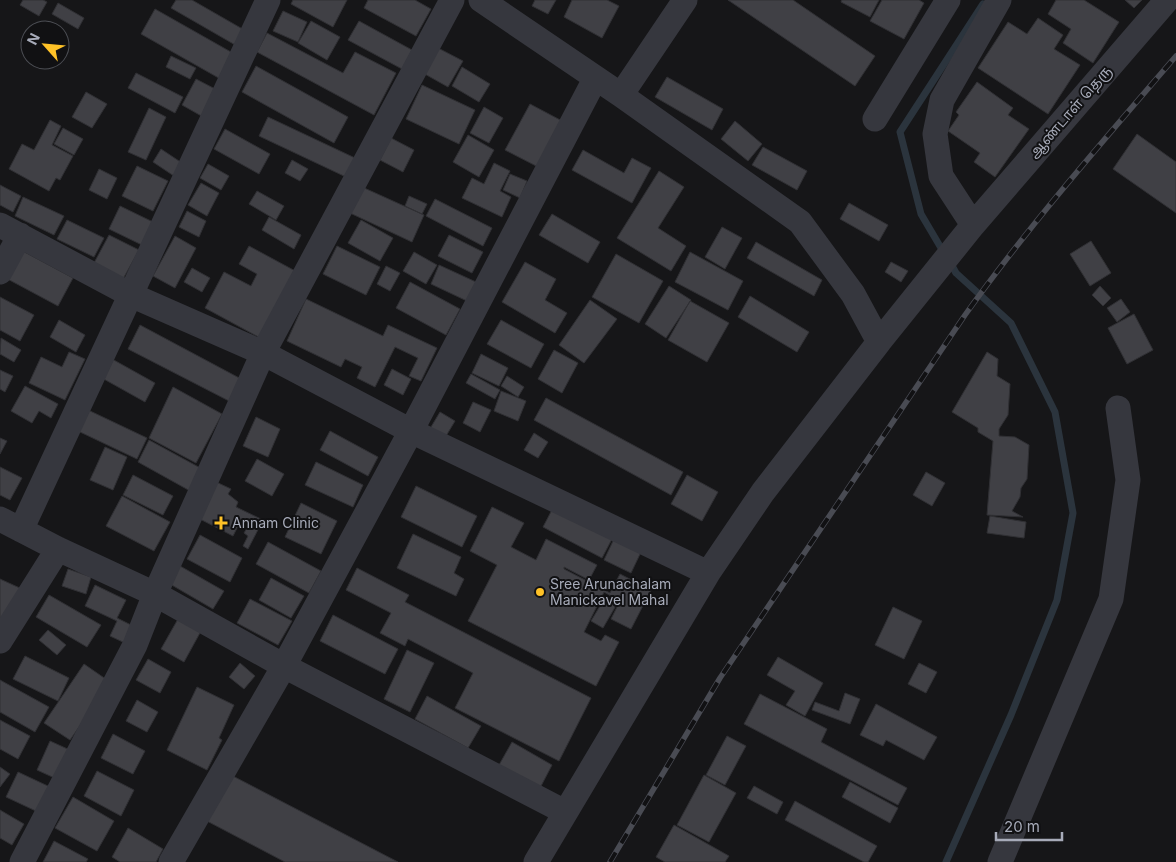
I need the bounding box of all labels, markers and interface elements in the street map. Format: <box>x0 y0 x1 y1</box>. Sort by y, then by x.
north arrow <box>20 20 70 70</box>
text: N <box>23 30 43 47</box>
street label: ஆண்டாள் தெரு <box>1025 62 1116 163</box>
place label: Annam Clinic <box>232 514 319 531</box>
marker: Annam Clinic <box>214 516 228 530</box>
place label: Sree Arunachalam Manickavel Mahal <box>550 575 671 608</box>
marker: Sree Arunachalam Manickavel Mahal <box>534 586 546 598</box>
scale bar <box>996 810 1062 842</box>
text: 20 m <box>1004 817 1040 836</box>

